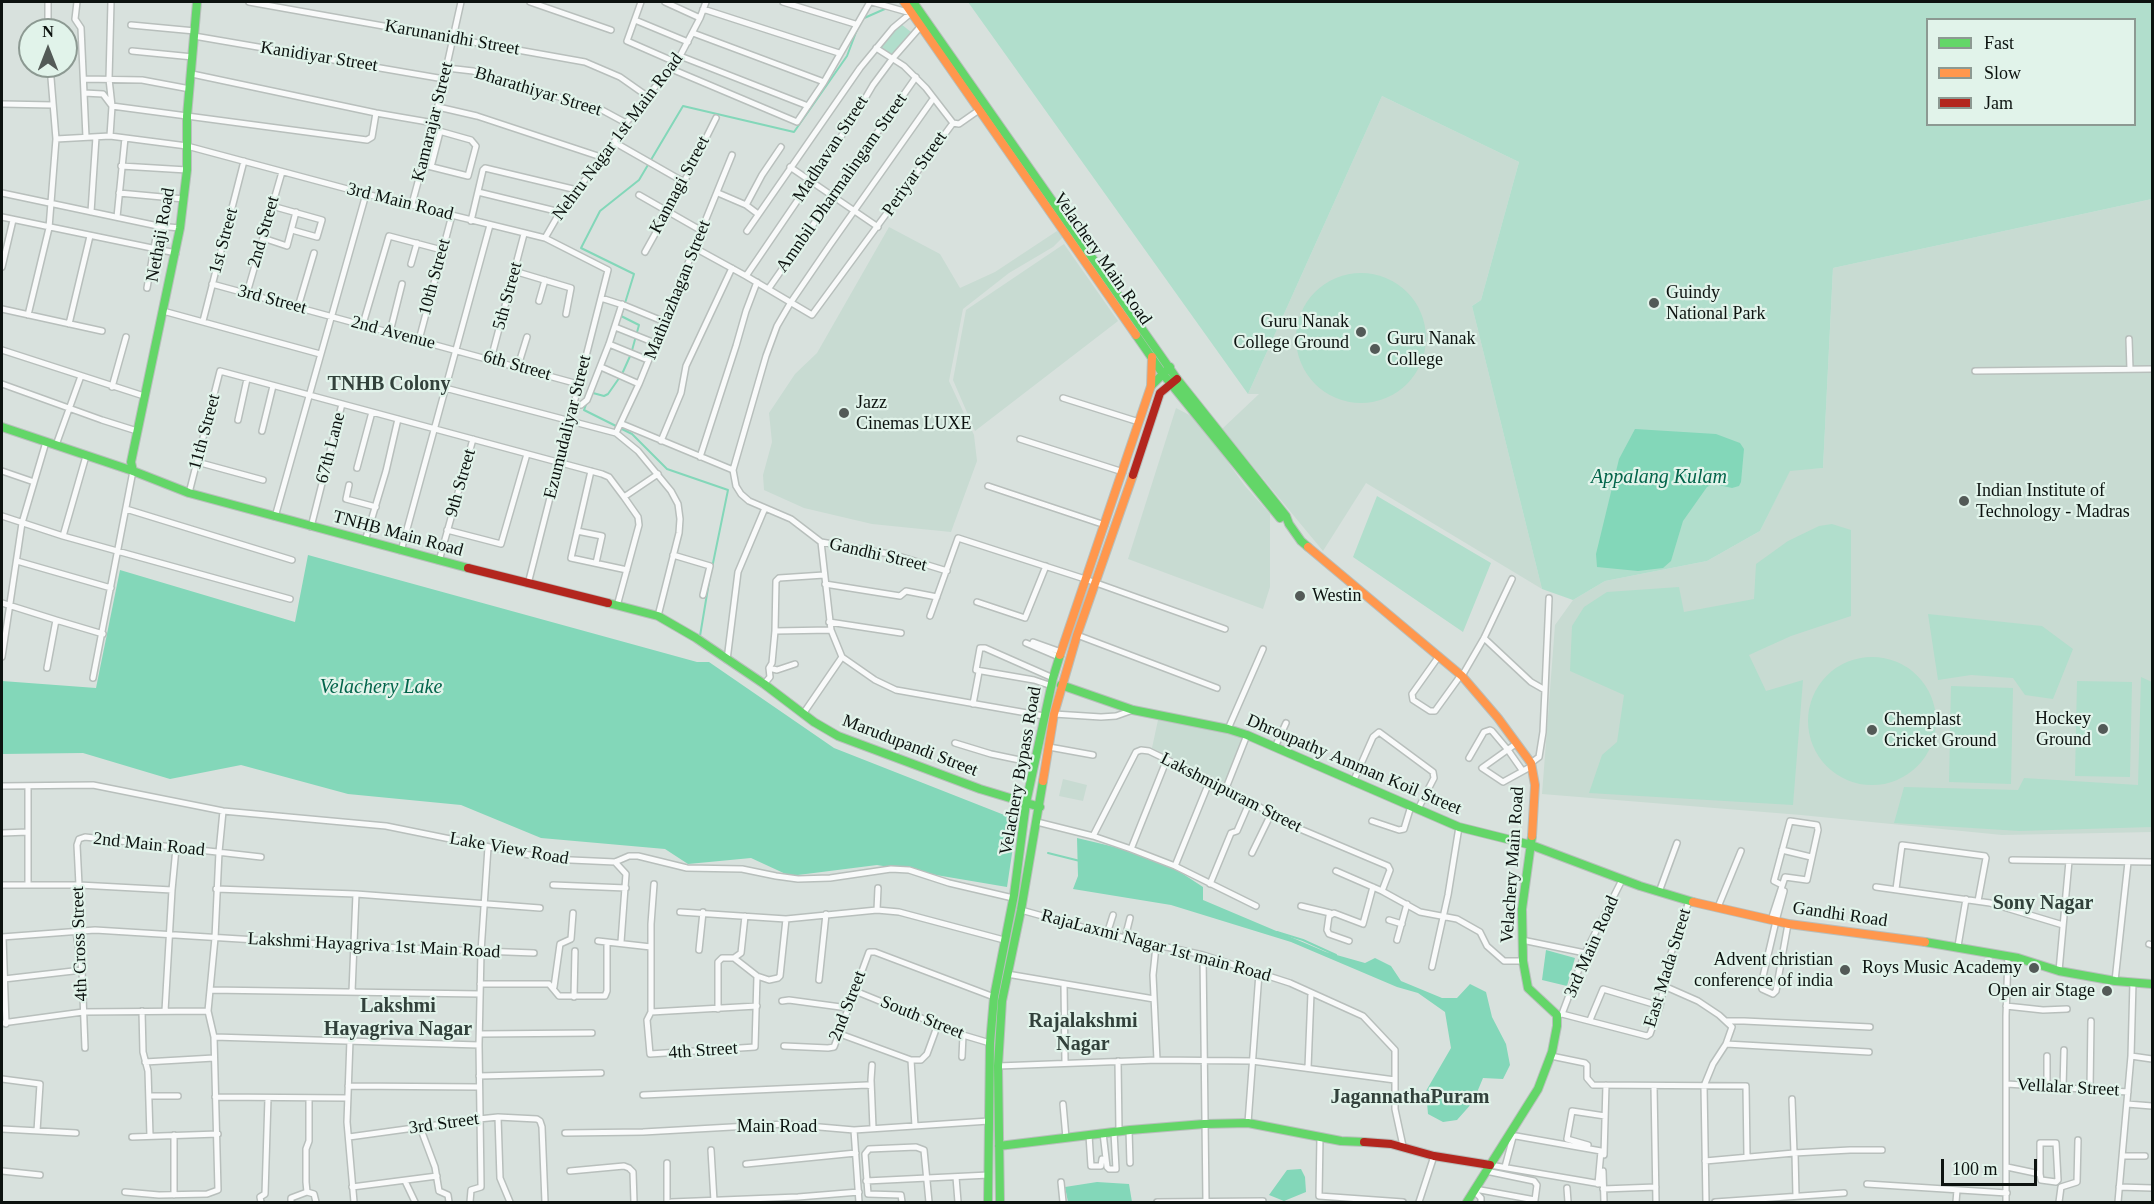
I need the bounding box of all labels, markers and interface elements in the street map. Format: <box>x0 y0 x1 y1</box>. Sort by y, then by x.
street label: Karunanidhi Street <box>383 16 521 60</box>
north arrow <box>18 18 78 78</box>
legend <box>1926 18 2136 126</box>
text: N <box>42 23 54 40</box>
text: Fast <box>1984 33 2014 53</box>
street label: Kanidiyar Street <box>259 37 379 77</box>
street label: Nehru Nagar 1st Main Road <box>548 49 688 225</box>
street label: Kamarajar Street <box>408 60 458 184</box>
street label: Bharathiyar Street <box>472 62 604 122</box>
text: Slow <box>1984 63 2021 83</box>
street label: Amnbil Dharmalingam Street <box>772 89 912 277</box>
street label: Madhavan Street <box>789 92 873 206</box>
text: Jam <box>1984 93 2013 113</box>
street label: Periyar Street <box>878 127 952 221</box>
street label: Kannagi Street <box>645 132 715 238</box>
street label: 3rd Main Road <box>345 178 455 226</box>
street label: Nethaji Road <box>142 186 180 284</box>
street label: Velachery Main Road <box>1048 189 1156 329</box>
street label: 2nd Street <box>243 194 285 270</box>
street label: 1st Street <box>205 206 243 276</box>
street label: Mathiazhagan Street <box>640 217 716 363</box>
street label: 10th Street <box>414 236 456 318</box>
street label: 5th Street <box>489 260 527 332</box>
street label: 3rd Street <box>235 280 309 320</box>
place label: Guindy National Park <box>1666 282 1765 324</box>
marker: Guindy National Park <box>1647 296 1661 310</box>
street label: 2nd Avenue <box>349 311 437 355</box>
place label: Guru Nanak College Ground <box>1234 311 1349 354</box>
marker: Guru Nanak College Ground <box>1354 325 1368 339</box>
place label: Guru Nanak College <box>1387 328 1475 370</box>
marker: Guru Nanak College <box>1368 342 1382 356</box>
street label: 6th Street <box>481 346 553 386</box>
street label: Ezumudaliyar Street <box>540 353 596 501</box>
district label: TNHB Colony <box>328 373 450 397</box>
street label: 11th Street <box>184 392 226 472</box>
place label: Jazz Cinemas LUXE <box>856 392 971 434</box>
marker: Jazz Cinemas LUXE <box>837 406 851 420</box>
street label: 67th Lane <box>312 410 350 486</box>
street label: 9th Street <box>441 447 481 519</box>
water label: Appalang Kulam <box>1591 466 1727 490</box>
place label: Indian Institute of Technology - Madras <box>1976 480 2130 522</box>
marker: Indian Institute of Technology - Madras <box>1957 494 1971 508</box>
street label: TNHB Main Road <box>330 506 466 562</box>
street label: Gandhi Street <box>827 533 929 577</box>
place label: Westin <box>1312 585 1362 607</box>
marker: Westin <box>1293 589 1307 603</box>
water label: Velachery Lake <box>320 676 442 700</box>
street label: Velachery Bypass Road <box>996 685 1046 857</box>
place label: Hockey Ground <box>2035 708 2091 750</box>
place label: Chemplast Cricket Ground <box>1884 709 1996 752</box>
street label: Marudupandi Street <box>839 710 981 782</box>
street label: Dhroupathy Amman Koil Street <box>1243 710 1465 820</box>
marker: Hockey Ground <box>2096 722 2110 736</box>
marker: Chemplast Cricket Ground <box>1865 723 1879 737</box>
street label: Lakshmipuram Street <box>1157 748 1305 838</box>
street label: Velachery Main Road <box>1497 786 1529 944</box>
street label: 2nd Main Road <box>92 828 206 862</box>
street label: Lake View Road <box>448 828 570 870</box>
street label: 4th Cross Street <box>67 886 93 1002</box>
district label: Sony Nagar <box>1993 892 2093 916</box>
street label: 3rd Main Road <box>1560 893 1624 1001</box>
street label: Gandhi Road <box>1791 898 1889 932</box>
street label: RajaLaxmi Nagar 1st main Road <box>1039 905 1273 987</box>
street label: East Mada Street <box>1640 906 1696 1030</box>
street label: Lakshmi Hayagriva 1st Main Road <box>247 929 501 963</box>
place label: Advent christian conference of india <box>1694 949 1833 992</box>
place label: Roys Music Academy <box>1862 957 2022 979</box>
marker: Roys Music Academy <box>2027 961 2041 975</box>
marker: Advent christian conference of india <box>1838 963 1852 977</box>
street label: 2nd Street <box>825 968 871 1044</box>
place label: Open air Stage <box>1988 980 2095 1002</box>
marker: Open air Stage <box>2100 984 2114 998</box>
street label: South Street <box>877 991 967 1045</box>
district label: Lakshmi Hayagriva Nagar <box>324 995 472 1042</box>
district label: Rajalakshmi Nagar <box>1029 1010 1137 1057</box>
street label: 4th Street <box>668 1038 738 1064</box>
street label: Vellalar Street <box>2016 1075 2120 1101</box>
district label: JagannathaPuram <box>1331 1086 1489 1110</box>
street label: 3rd Street <box>408 1108 480 1140</box>
street label: Main Road <box>737 1116 817 1138</box>
scale bar <box>1944 1147 2040 1185</box>
text: 100 m <box>1952 1159 1998 1179</box>

